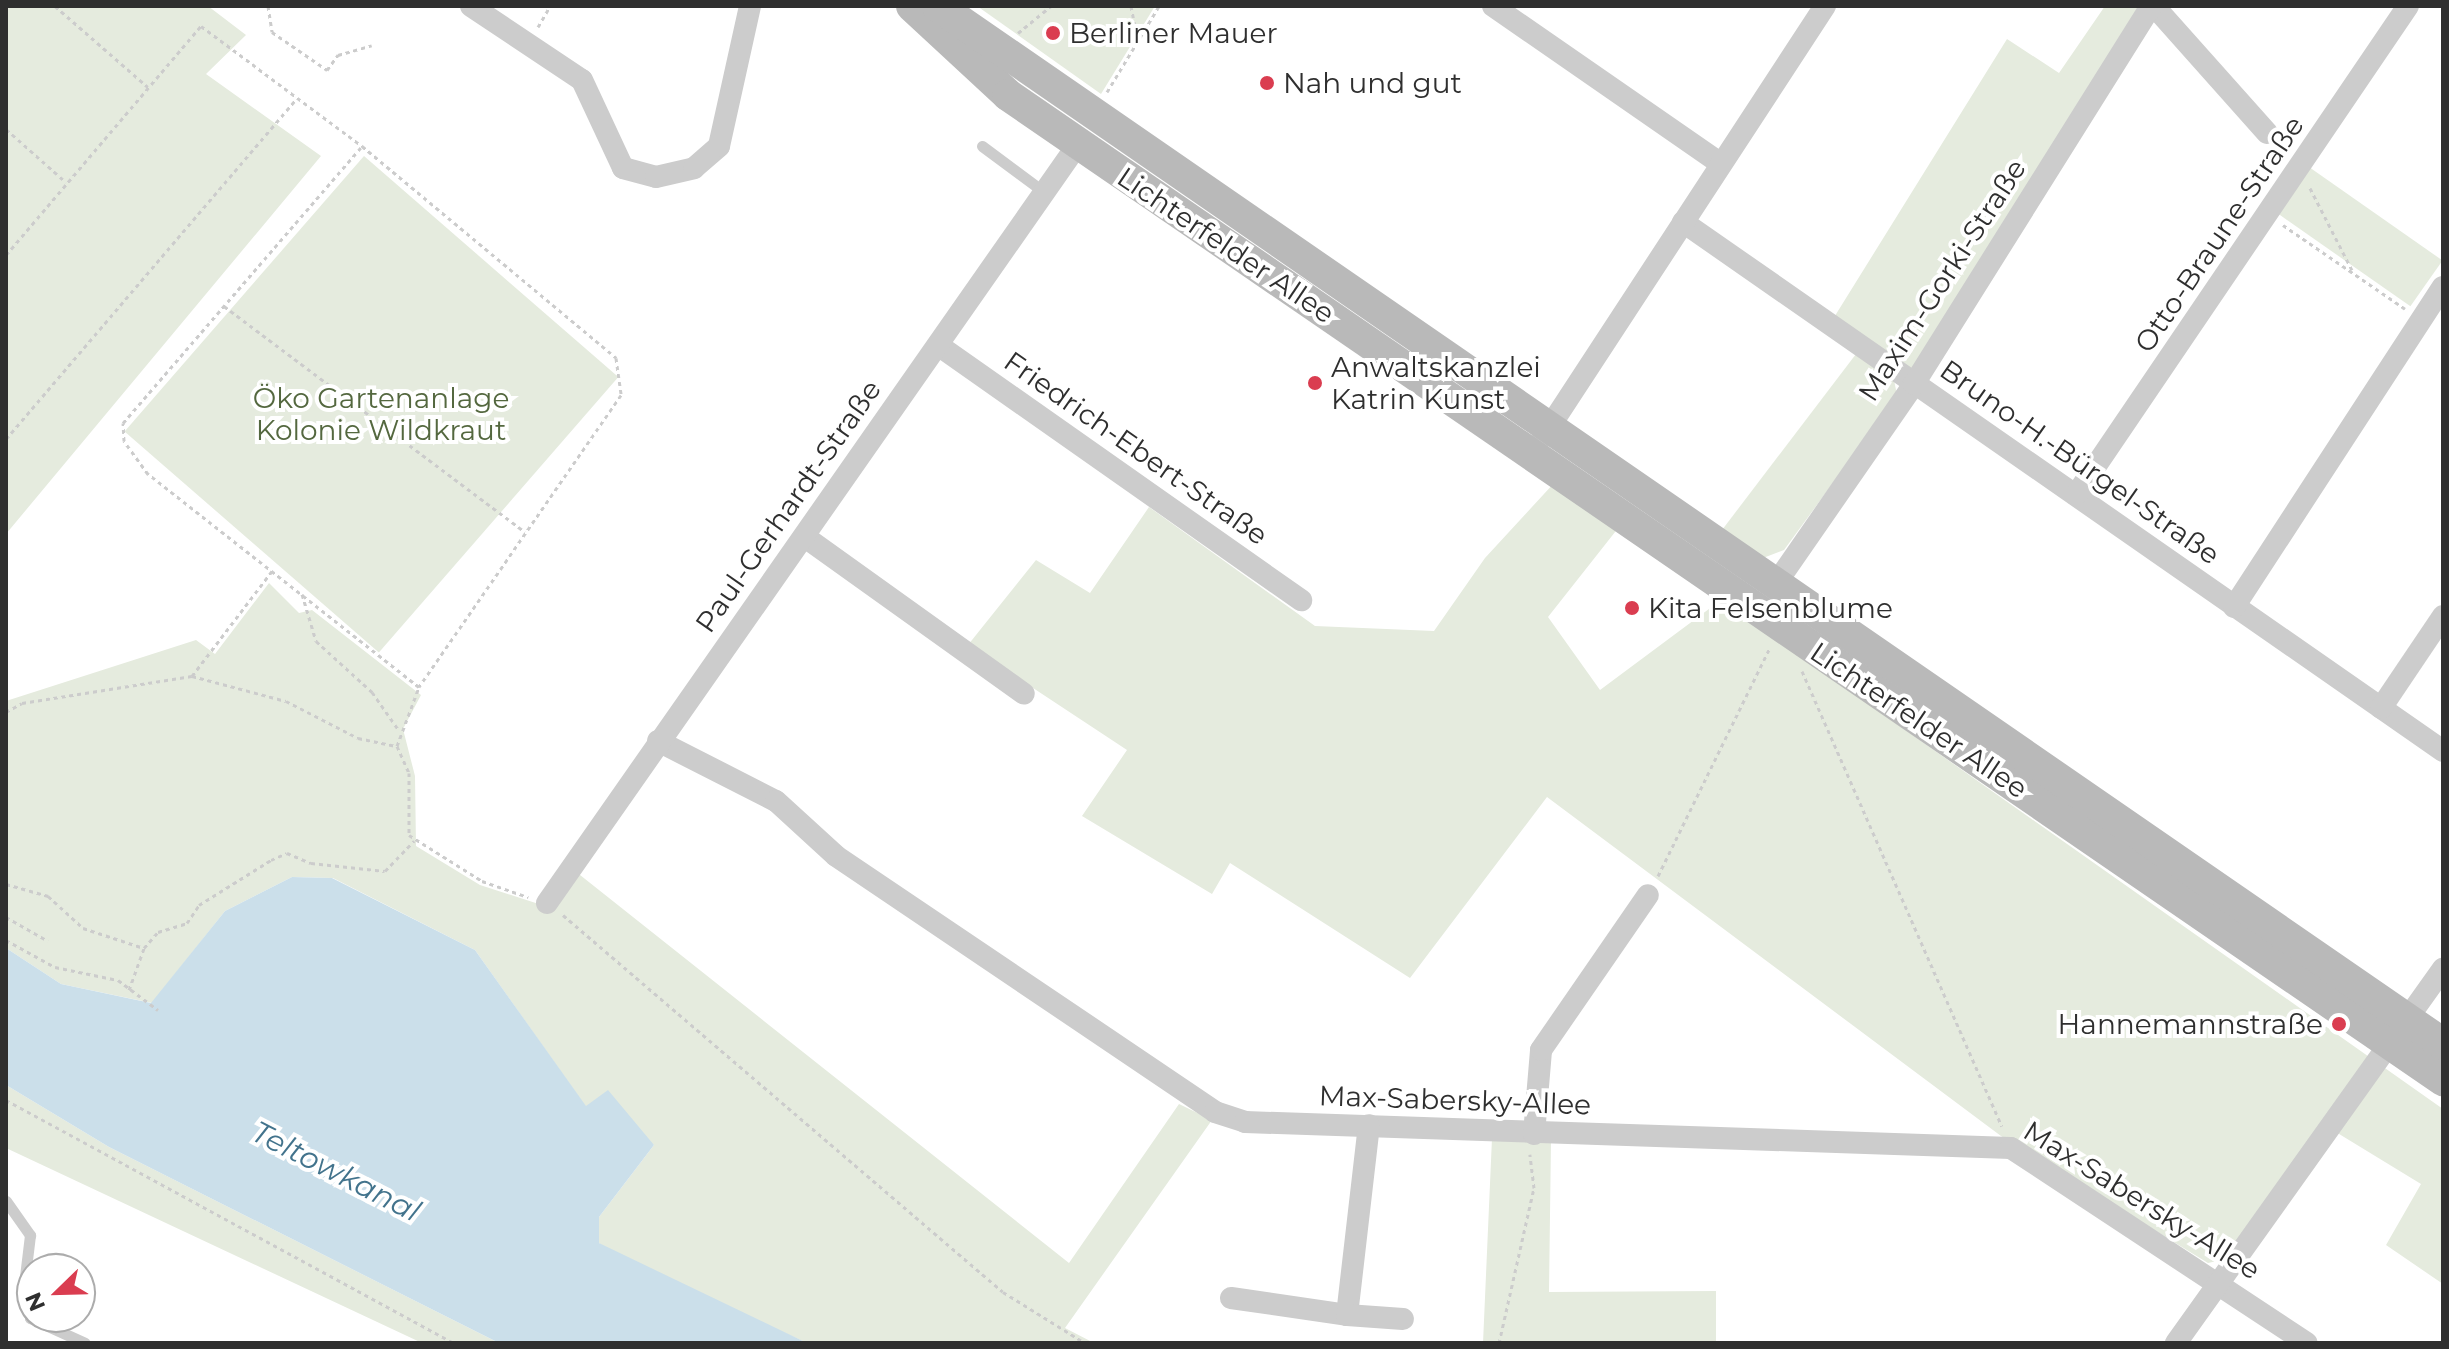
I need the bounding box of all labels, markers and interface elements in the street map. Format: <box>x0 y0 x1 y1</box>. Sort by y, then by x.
place label: Berliner Mauer <box>1069 16 1278 50</box>
marker: Berliner Mauer <box>1044 24 1062 42</box>
place label: Nah und gut <box>1283 66 1462 100</box>
marker: Nah und gut <box>1258 74 1276 92</box>
street label: Otto-Braune-Straße <box>2127 110 2311 358</box>
street label: Maxim-Gorki-Straße <box>1851 153 2033 407</box>
street label: Lichterfelder Allee <box>1111 160 1341 330</box>
street label: Friedrich-Ebert-Straße <box>998 344 1274 552</box>
place label: Anwaltskanzlei Katrin Kunst <box>1331 350 1541 416</box>
street label: Bruno-H.-Bürgel-Straße <box>1934 353 2226 571</box>
street label: Paul-Gerhardt-Straße <box>688 373 888 639</box>
marker: Anwaltskanzlei Katrin Kunst <box>1306 374 1324 392</box>
park label: Öko Gartenanlage Kolonie Wildkraut <box>253 381 509 447</box>
place label: Kita Felsenblume <box>1648 591 1893 625</box>
marker: Kita Felsenblume <box>1623 599 1641 617</box>
street label: Lichterfelder Allee <box>1804 635 2034 805</box>
place label: Hannemannstraße <box>2058 1007 2323 1041</box>
marker: Hannemannstraße <box>2330 1015 2348 1033</box>
street label: Max-Sabersky-Allee <box>1318 1078 1592 1122</box>
water label: Teltowkanal <box>246 1114 426 1230</box>
street label: Max-Sabersky-Allee <box>2018 1114 2266 1286</box>
north arrow <box>16 1253 96 1333</box>
text: N <box>19 1288 51 1315</box>

